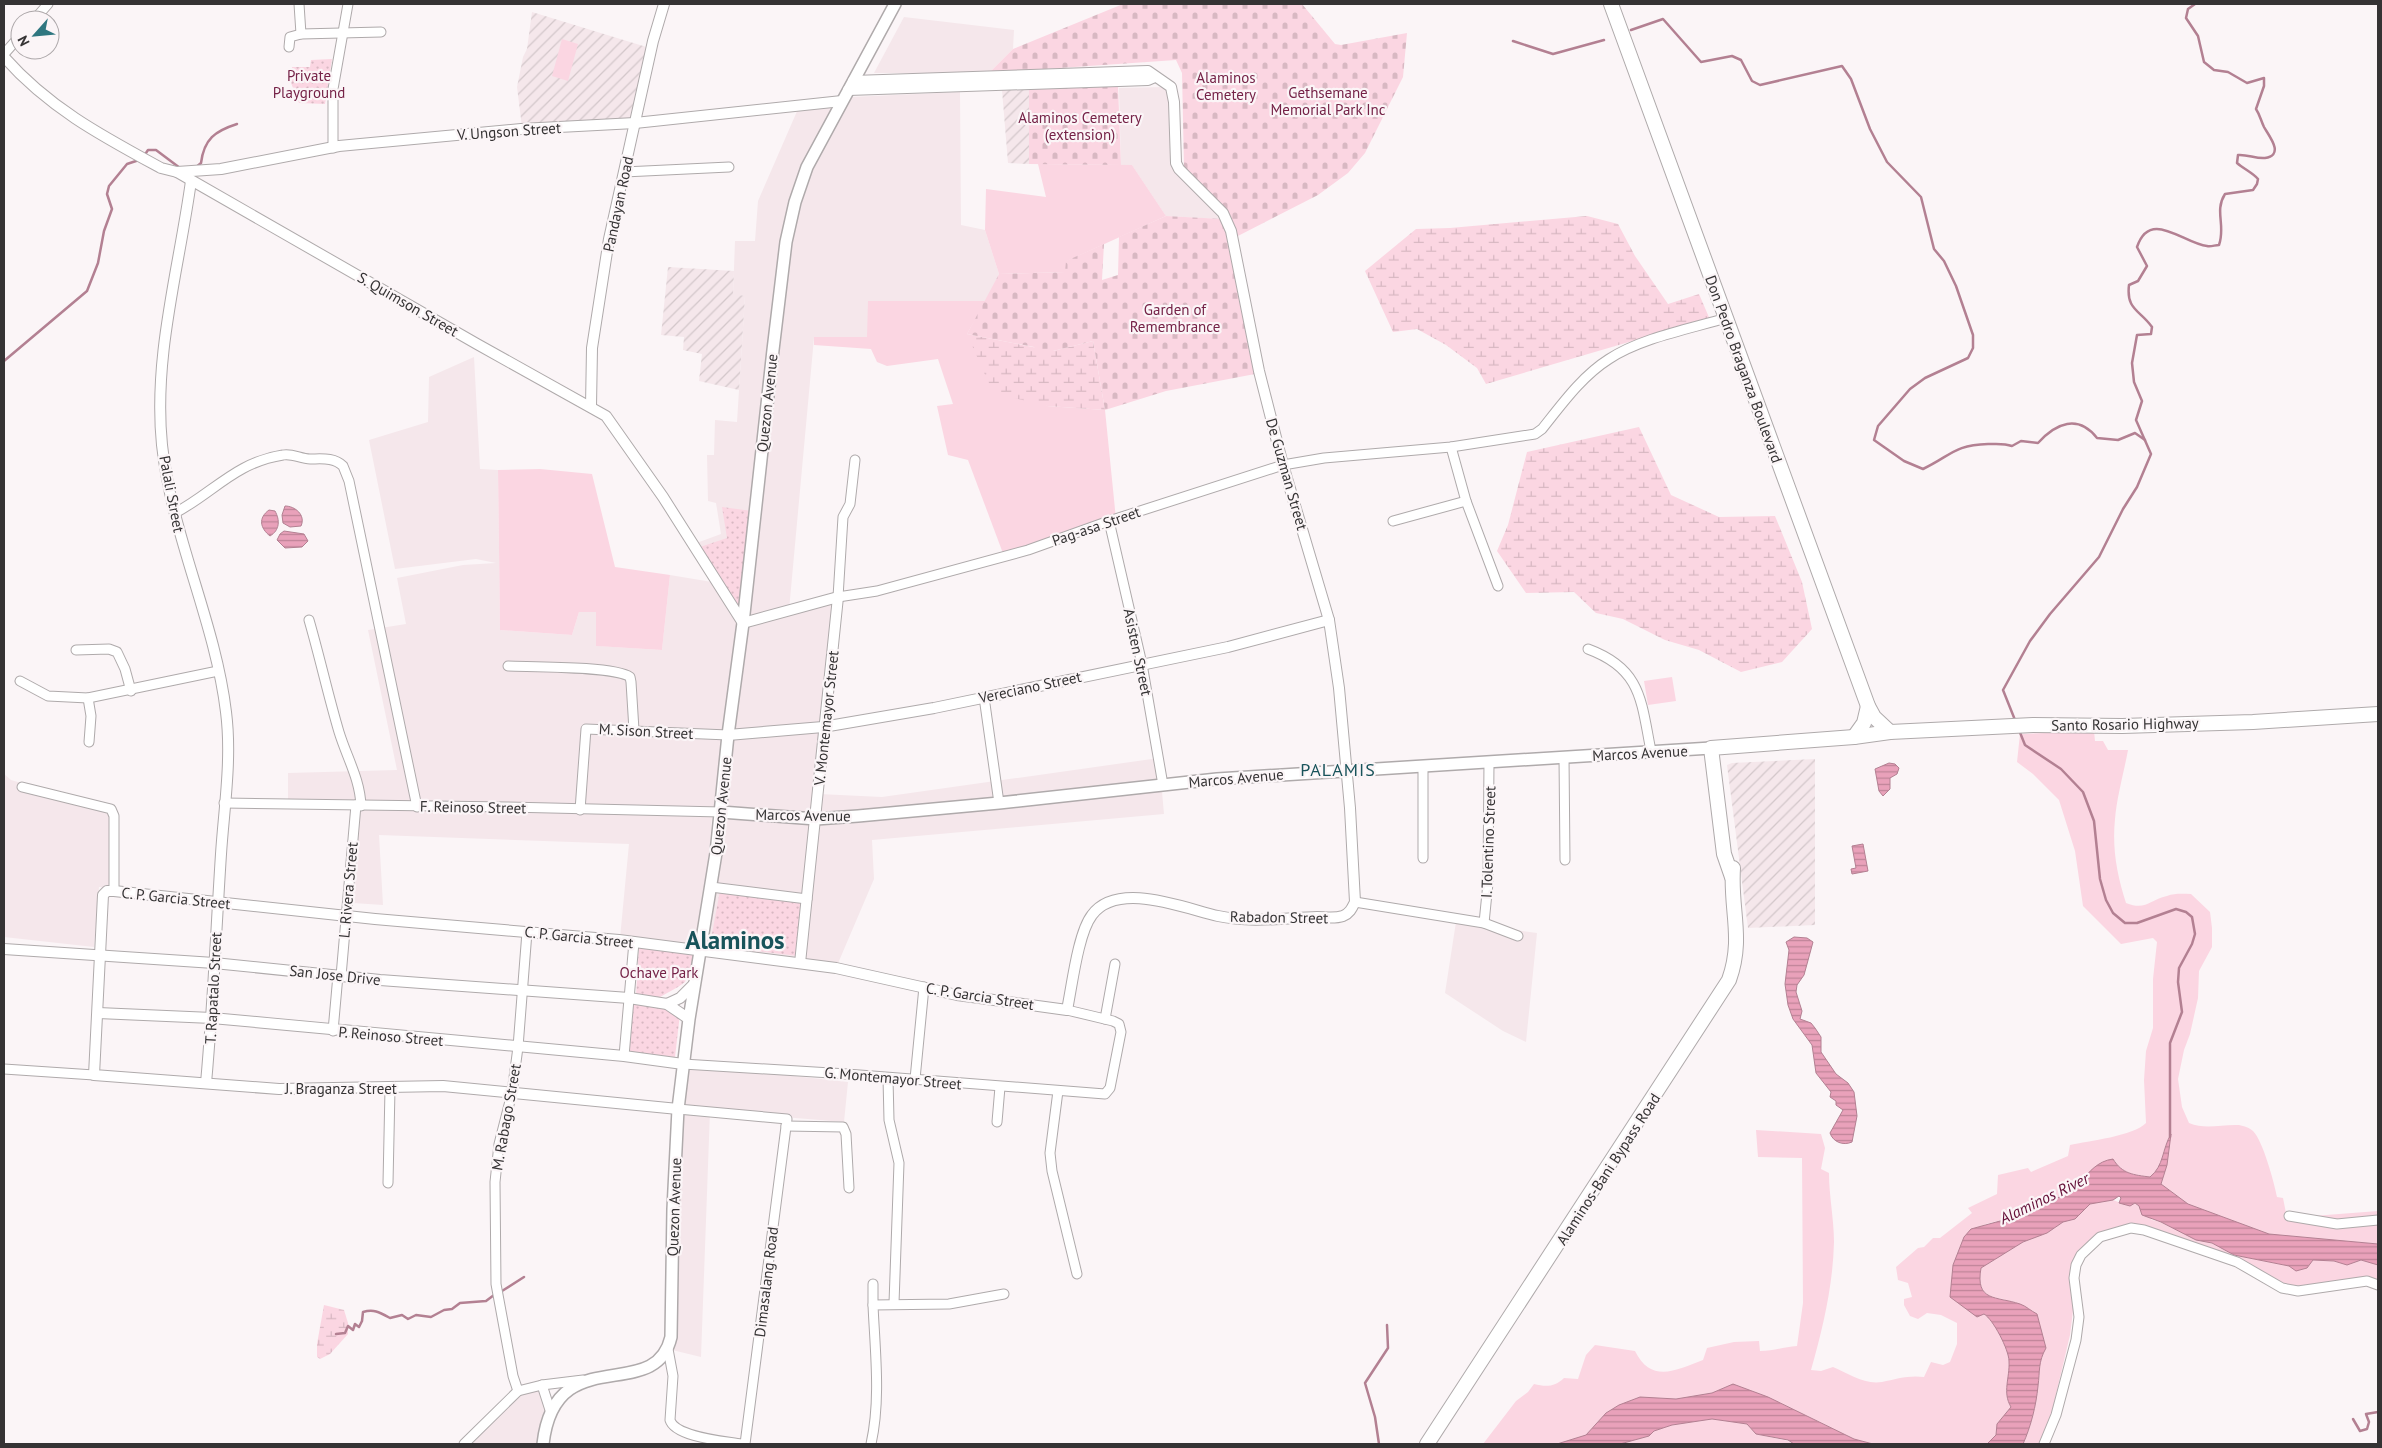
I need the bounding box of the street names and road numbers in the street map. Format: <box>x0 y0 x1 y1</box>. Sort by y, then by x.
street label: V. Ungson Street <box>455 118 562 144</box>
street label: Pandayan Road <box>599 154 637 254</box>
street label: S. Quimson Street <box>354 267 462 341</box>
street label: Don Pedro Braganza Boulevard <box>1701 273 1787 465</box>
street label: Quezon Avenue <box>752 353 782 453</box>
street label: De Guzman Street <box>1262 416 1312 532</box>
street label: Palali Street <box>155 454 189 534</box>
street label: Pag-asa Street <box>1049 502 1143 550</box>
street label: Asisten Street <box>1120 607 1156 697</box>
street label: V. Montemayor Street <box>809 650 843 787</box>
street label: Vereciano Street <box>976 667 1083 707</box>
street label: Santo Rosario Highway <box>2051 713 2199 735</box>
street label: M. Sison Street <box>598 719 694 743</box>
street label: Marcos Avenue <box>1592 741 1688 765</box>
street label: Quezon Avenue <box>706 756 736 856</box>
street label: Marcos Avenue <box>1188 764 1284 792</box>
street label: I. Tolentino Street <box>1477 786 1499 898</box>
street label: F. Reinoso Street <box>420 797 526 817</box>
street label: Marcos Avenue <box>755 805 851 825</box>
street label: L. Rivera Street <box>334 841 362 939</box>
street label: C. P. Garcia Street <box>121 883 231 913</box>
street label: Rabadon Street <box>1230 907 1328 927</box>
street label: C. P. Garcia Street <box>524 922 634 952</box>
street label: T. Rapatalo Street <box>201 932 225 1044</box>
street label: San Jose Drive <box>288 961 382 989</box>
street label: C. P. Garcia Street <box>925 978 1035 1014</box>
street label: P. Reinoso Street <box>338 1022 444 1050</box>
street label: M. Rabago Street <box>487 1062 525 1172</box>
street label: G. Montemayor Street <box>824 1063 962 1093</box>
street label: J. Braganza Street <box>284 1079 397 1098</box>
street label: Alaminos-Bani Bypass Road <box>1552 1090 1664 1248</box>
street label: Quezon Avenue <box>663 1157 685 1257</box>
street label: Dimasalang Road <box>750 1226 782 1338</box>

